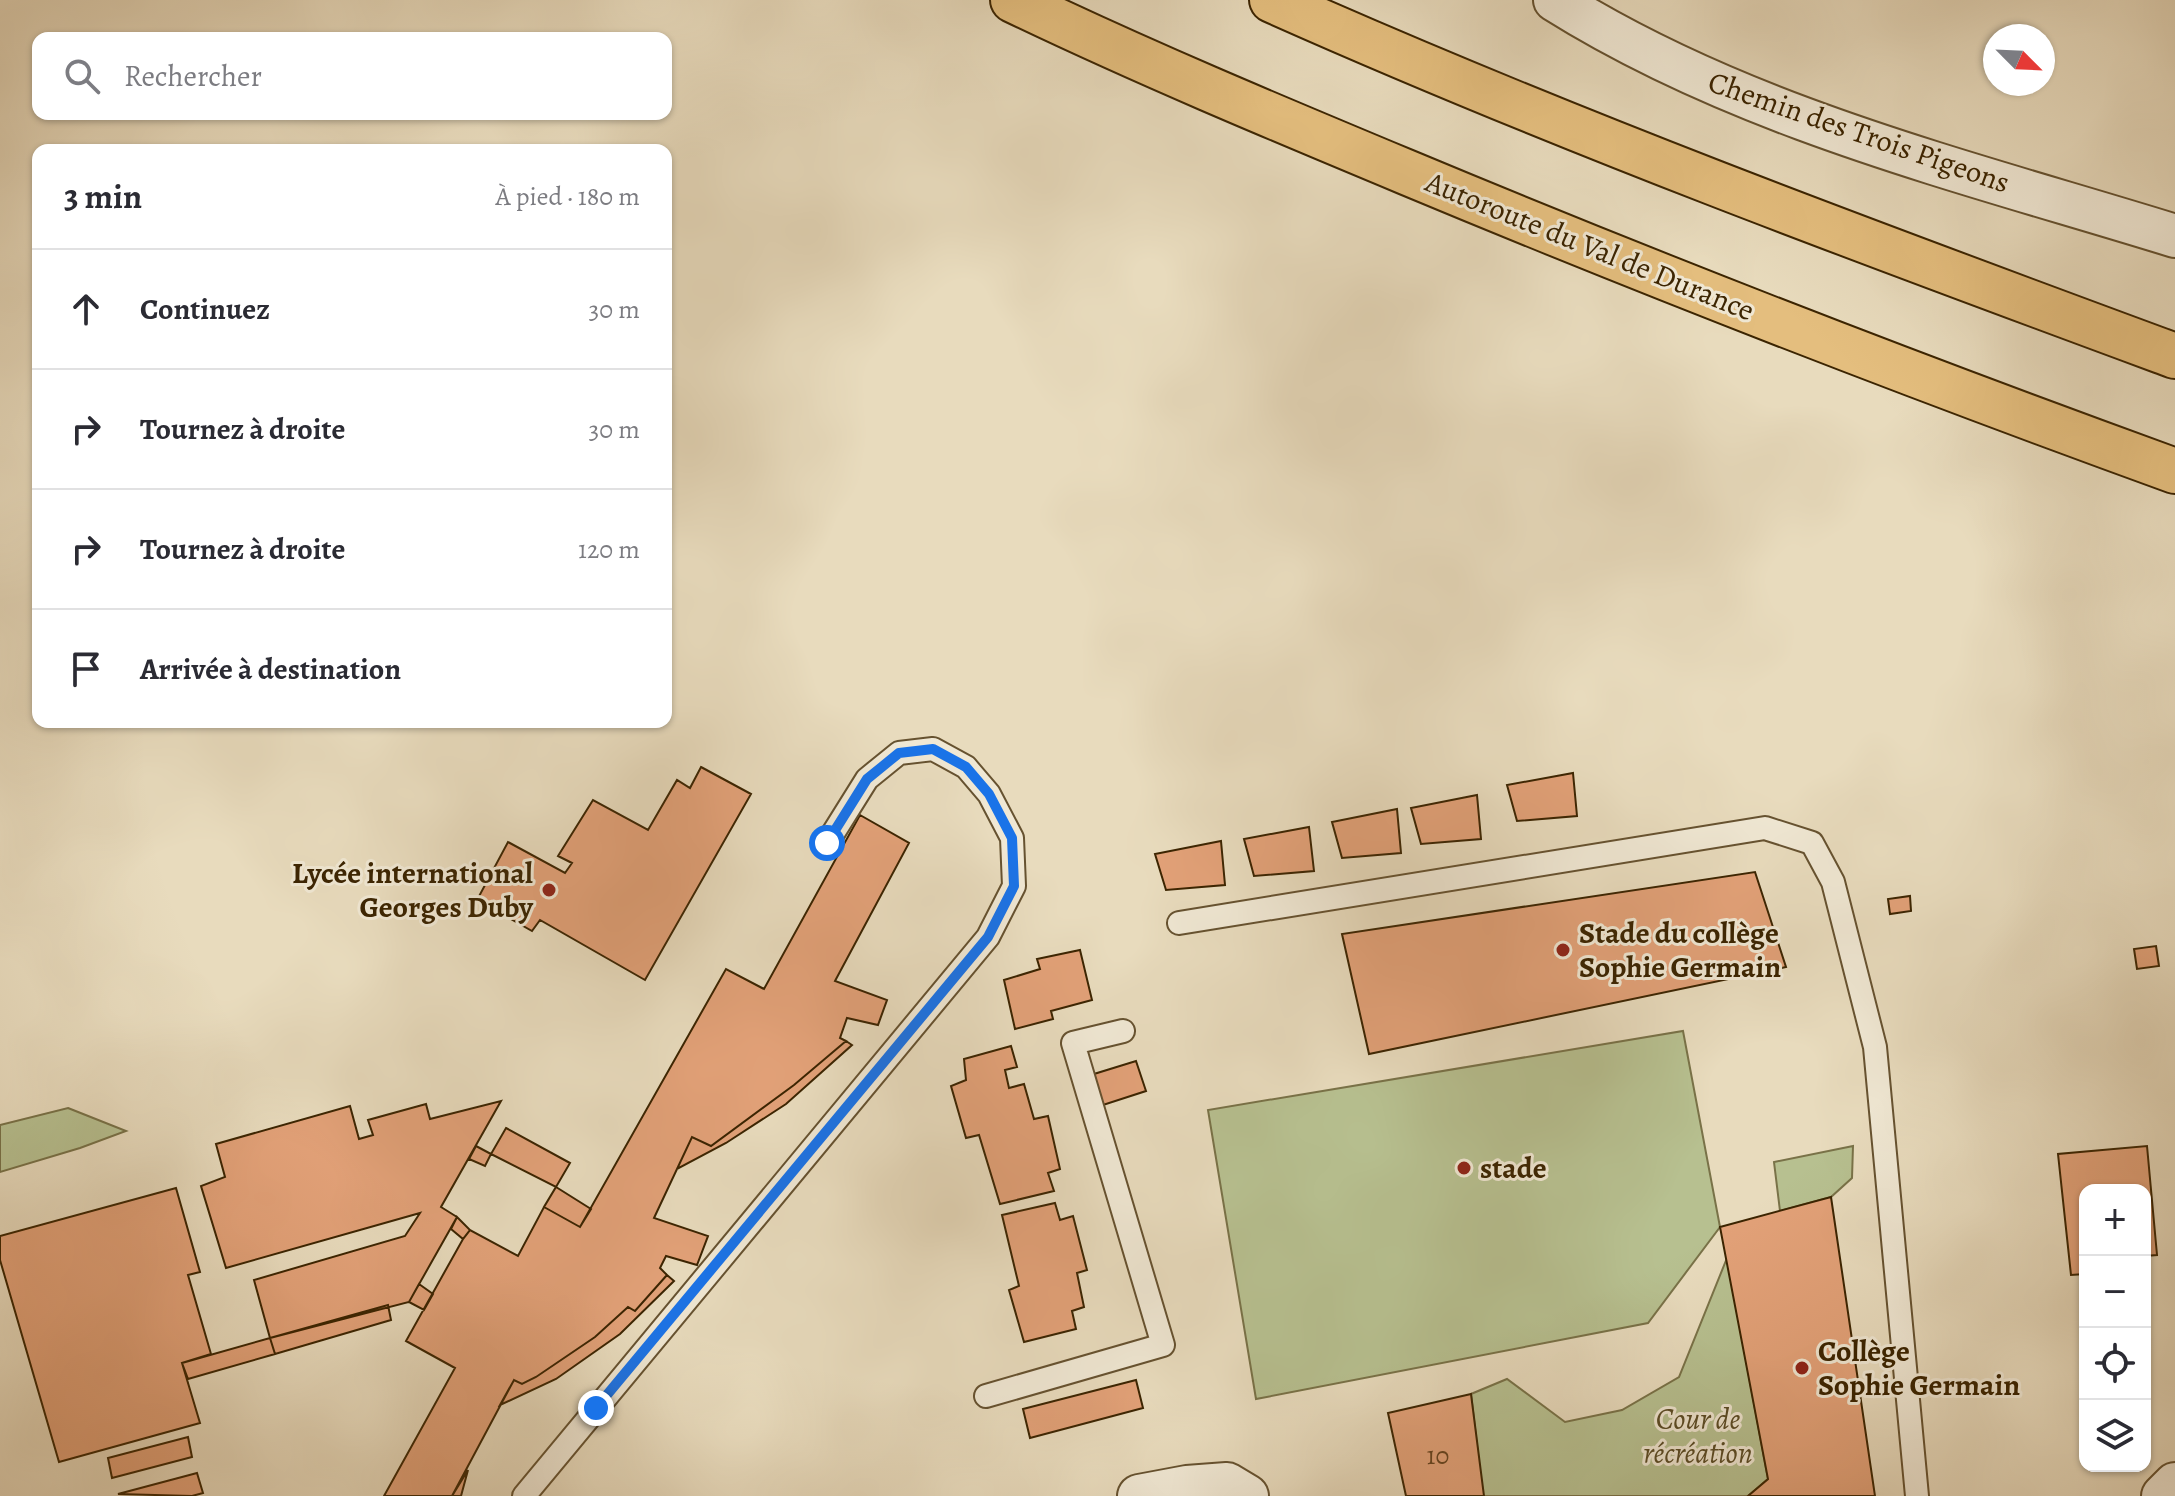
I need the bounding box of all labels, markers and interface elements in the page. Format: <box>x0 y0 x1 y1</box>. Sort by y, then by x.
north arrow <box>1983 24 2055 96</box>
search box <box>32 32 672 120</box>
icon: search <box>60 54 104 98</box>
text: Rechercher <box>124 56 262 96</box>
street label: Chemin des Trois Pigeons <box>1703 62 2015 202</box>
street label: Autoroute du Val de Durance <box>1419 161 1760 330</box>
text: 3 min <box>64 173 142 220</box>
text: À pied · 180 m <box>495 179 640 214</box>
icon: ahead <box>64 287 108 331</box>
text: Continuez <box>140 289 270 329</box>
text: 30 m <box>589 292 640 327</box>
icon: right <box>64 407 108 451</box>
text: Tournez à droite <box>140 409 345 449</box>
text: 30 m <box>589 412 640 447</box>
icon: right <box>64 527 108 571</box>
text: Tournez à droite <box>140 529 345 569</box>
text: 120 m <box>578 532 640 567</box>
icon: arrive <box>64 647 108 691</box>
text: Arrivée à destination <box>140 649 401 689</box>
route start <box>809 825 845 861</box>
place label: Lycée international Georges Duby <box>292 853 534 927</box>
marker: Lycée international Georges Duby <box>540 881 558 899</box>
place label: Stade du collège Sophie Germain <box>1579 913 1781 987</box>
marker: Stade du collège Sophie Germain <box>1554 941 1572 959</box>
place label: stade <box>1480 1148 1547 1188</box>
marker: stade <box>1455 1159 1473 1177</box>
map controls <box>2079 1184 2151 1472</box>
button: + <box>2079 1184 2151 1256</box>
button: − <box>2079 1256 2151 1328</box>
button: locate <box>2079 1328 2151 1400</box>
place label: Collège Sophie Germain <box>1818 1331 2020 1405</box>
marker: Collège Sophie Germain <box>1793 1359 1811 1377</box>
route end <box>578 1390 614 1426</box>
park label: Cour de récréation <box>1643 1399 1753 1473</box>
button: layers <box>2079 1400 2151 1472</box>
house number: 10 <box>1427 1438 1449 1473</box>

